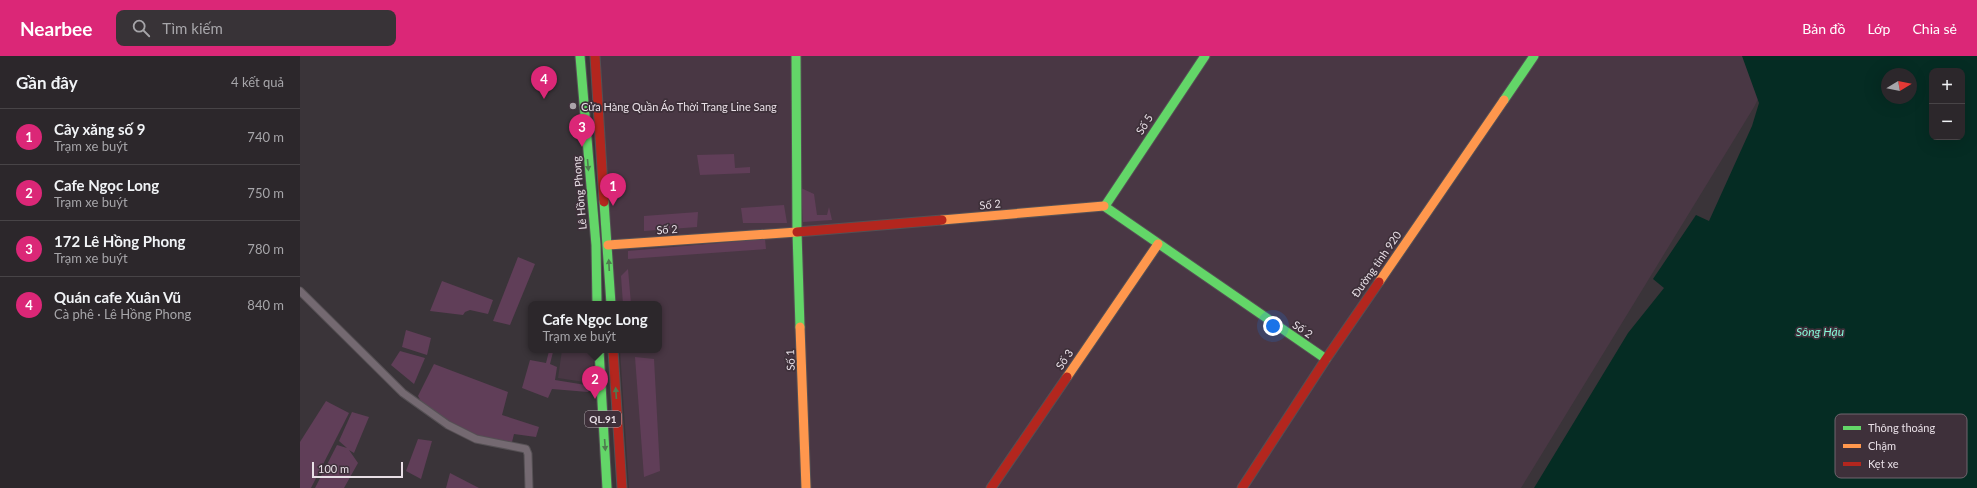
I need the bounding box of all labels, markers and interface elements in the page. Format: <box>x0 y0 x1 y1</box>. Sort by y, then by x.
search box <box>116 10 396 46</box>
text: Nearbee <box>20 17 92 40</box>
icon: search <box>130 17 152 39</box>
text: Tìm kiếm <box>162 19 223 37</box>
text: Bản đồ <box>1802 20 1845 37</box>
text: Lớp <box>1867 20 1890 37</box>
text: Chia sẻ <box>1912 20 1957 37</box>
pin: 4 <box>531 66 557 99</box>
north arrow <box>1881 68 1917 104</box>
map controls <box>1929 68 1965 140</box>
button: + <box>1929 68 1965 104</box>
text: Gần đây <box>16 72 78 93</box>
text: 4 kết quả <box>231 74 284 90</box>
place label: Cửa Hàng Quần Áo Thời Trang Line Sang <box>581 100 777 113</box>
marker: Cửa Hàng Quần Áo Thời Trang Line Sang <box>568 101 578 111</box>
button: − <box>1929 104 1965 140</box>
street label: Số 5 <box>1133 111 1155 137</box>
pin: 3 <box>569 114 595 147</box>
text: Cây xăng số 9 <box>54 120 146 138</box>
text: 1 <box>25 129 33 145</box>
text: 740 m <box>247 129 284 145</box>
text: Trạm xe buýt <box>54 138 128 154</box>
street label: Lê Hồng Phong <box>569 155 589 230</box>
one-way arrow <box>585 159 592 171</box>
pin: 1 <box>600 173 626 206</box>
text: Cafe Ngọc Long <box>54 176 159 194</box>
text: 2 <box>25 185 33 201</box>
text: 750 m <box>247 185 284 201</box>
text: Trạm xe buýt <box>54 194 128 210</box>
street label: Số 2 <box>979 197 1001 211</box>
street label: Số 2 <box>656 222 678 236</box>
street label: Đường tỉnh 920 <box>1348 228 1404 299</box>
text: 172 Lê Hồng Phong <box>54 232 186 250</box>
text: 3 <box>25 241 33 257</box>
text: 780 m <box>247 241 284 257</box>
text: Trạm xe buýt <box>54 250 128 266</box>
one-way arrow <box>606 259 613 271</box>
text: Quán cafe Xuân Vũ <box>54 288 181 306</box>
text: 4 <box>25 297 33 313</box>
text: 840 m <box>247 297 284 313</box>
popup <box>528 301 662 353</box>
text: Cà phê · Lê Hồng Phong <box>54 306 191 322</box>
text: Cafe Ngọc Long <box>542 310 648 328</box>
your location <box>1263 316 1283 336</box>
street label: Số 2 <box>1291 318 1315 340</box>
water label: Sông Hậu <box>1796 324 1844 339</box>
text: Trạm xe buýt <box>542 328 616 344</box>
street label: Số 3 <box>1053 347 1075 371</box>
street label: Số 1 <box>783 349 797 371</box>
pin: 2 <box>582 366 608 399</box>
one-way arrow <box>613 386 619 399</box>
road number: QL.91 <box>585 411 621 427</box>
legend <box>1835 414 1967 478</box>
text: Thông thoáng <box>1868 421 1935 434</box>
one-way arrow <box>601 439 608 451</box>
text: Chậm <box>1868 439 1896 452</box>
text: Kẹt xe <box>1868 457 1899 470</box>
scale bar <box>312 460 403 479</box>
text: 100 m <box>318 462 349 475</box>

